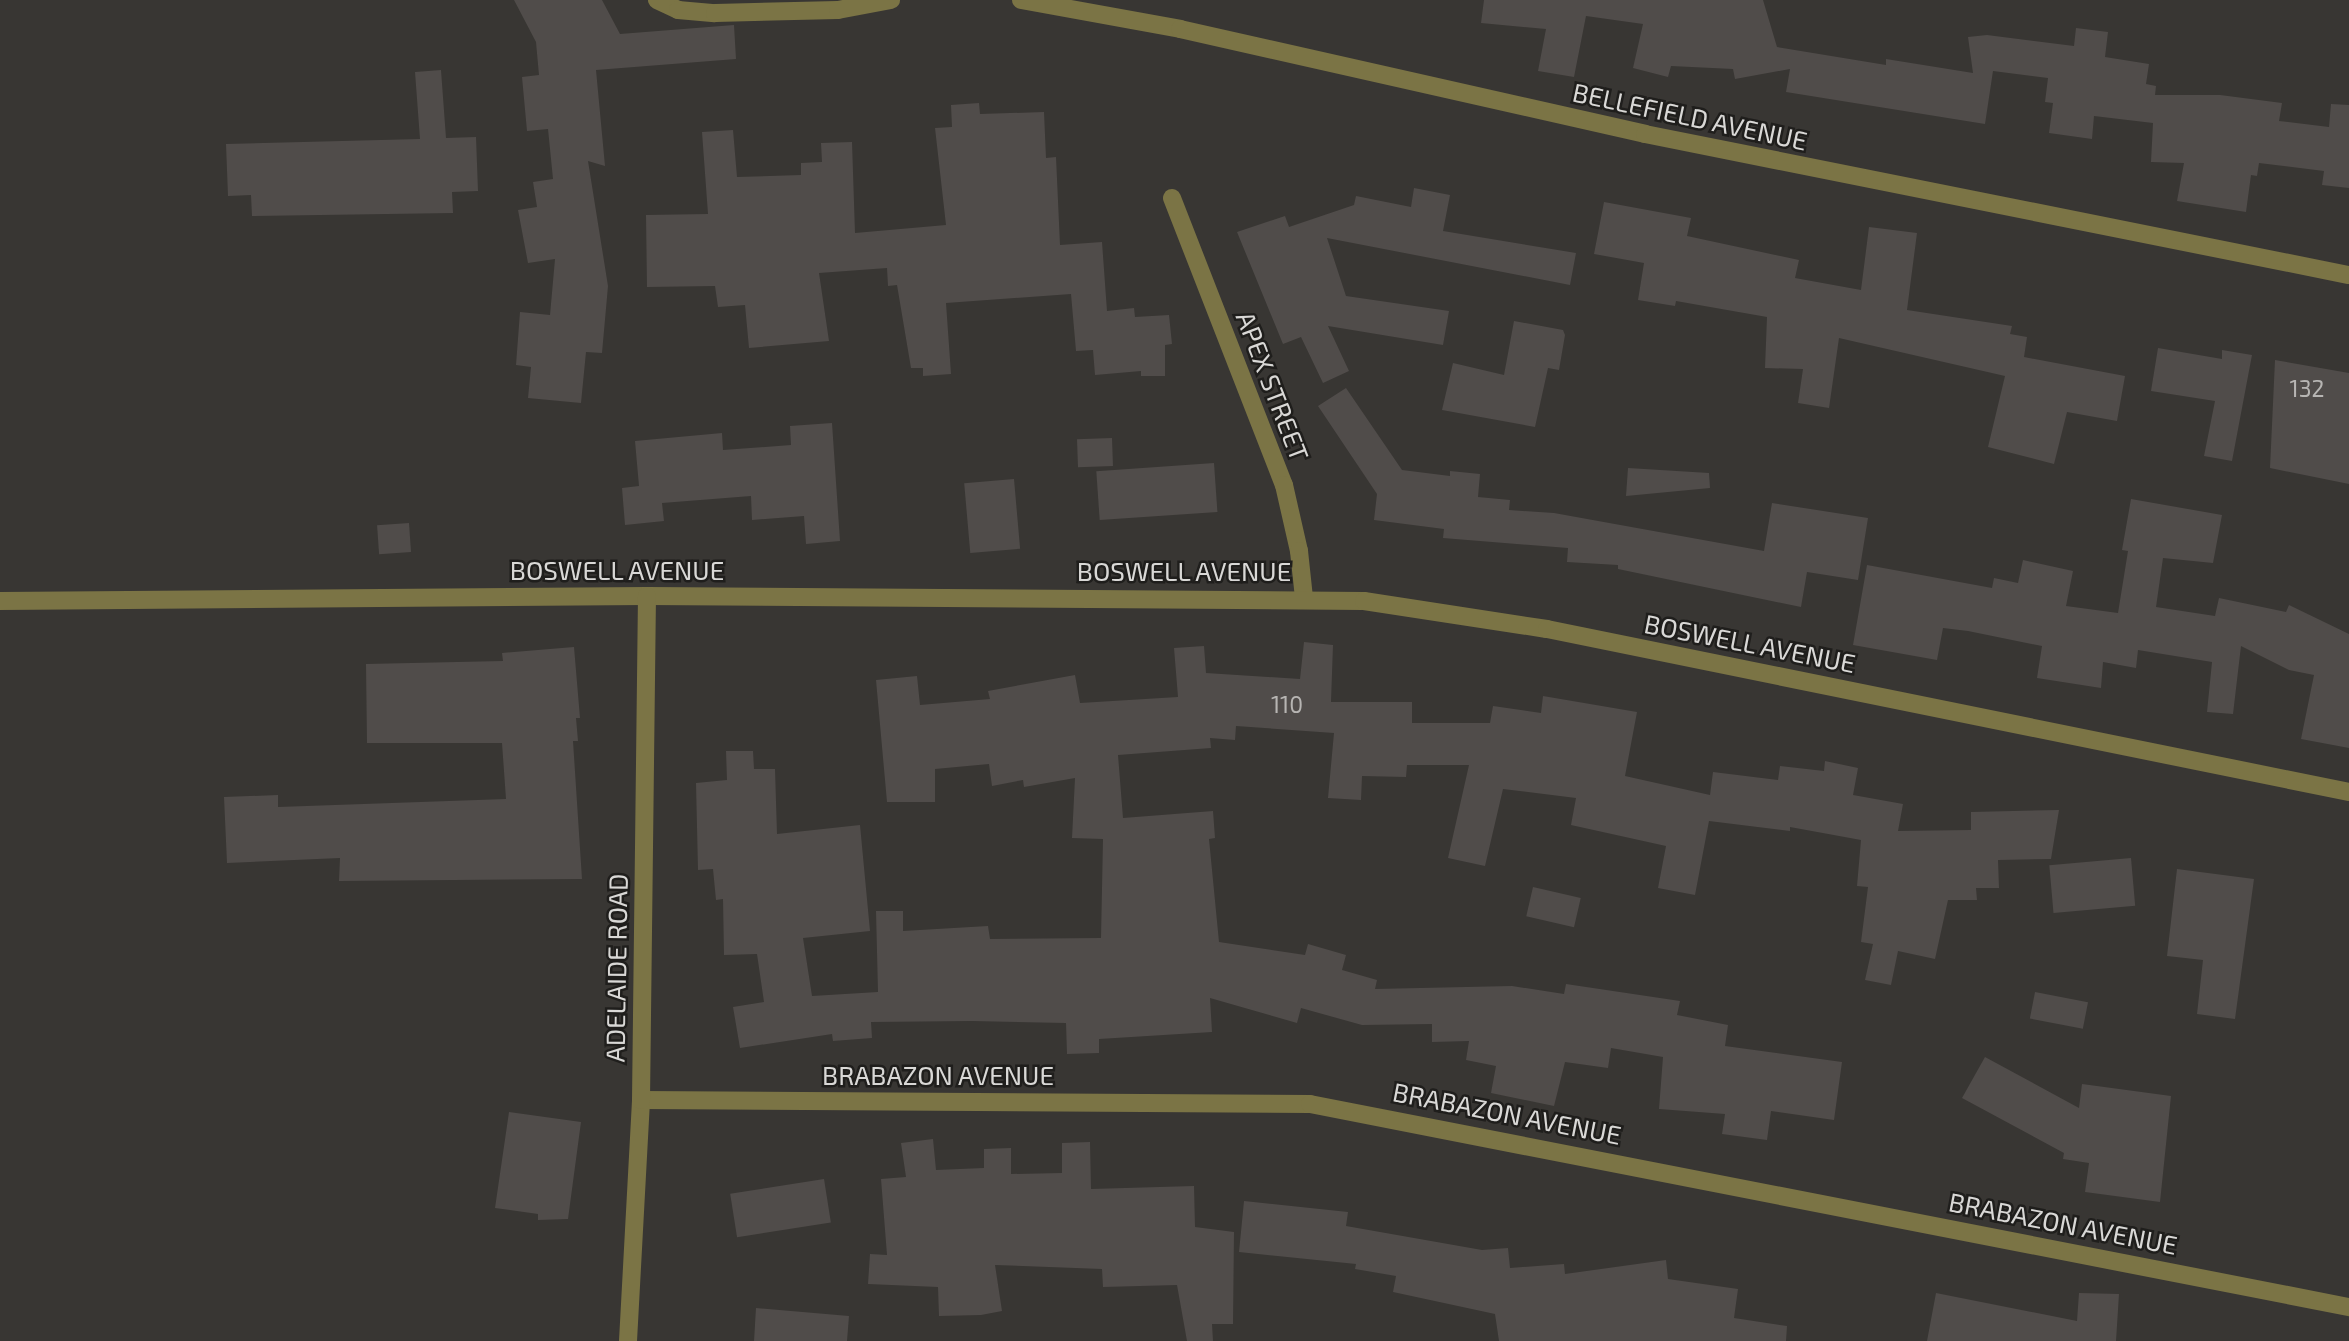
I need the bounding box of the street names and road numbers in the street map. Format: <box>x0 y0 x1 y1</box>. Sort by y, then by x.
street label: BELLEFIELD AVENUE <box>1570 76 1810 156</box>
street label: APEX STREET <box>1230 307 1316 465</box>
street label: BOSWELL AVENUE <box>509 554 725 586</box>
street label: BOSWELL AVENUE <box>1076 555 1292 587</box>
street label: BOSWELL AVENUE <box>1641 607 1859 679</box>
street label: ADELAIDE ROAD <box>599 873 633 1063</box>
street label: BRABAZON AVENUE <box>822 1059 1054 1091</box>
street label: BRABAZON AVENUE <box>1390 1075 1624 1151</box>
street label: BRABAZON AVENUE <box>1946 1185 2180 1261</box>

